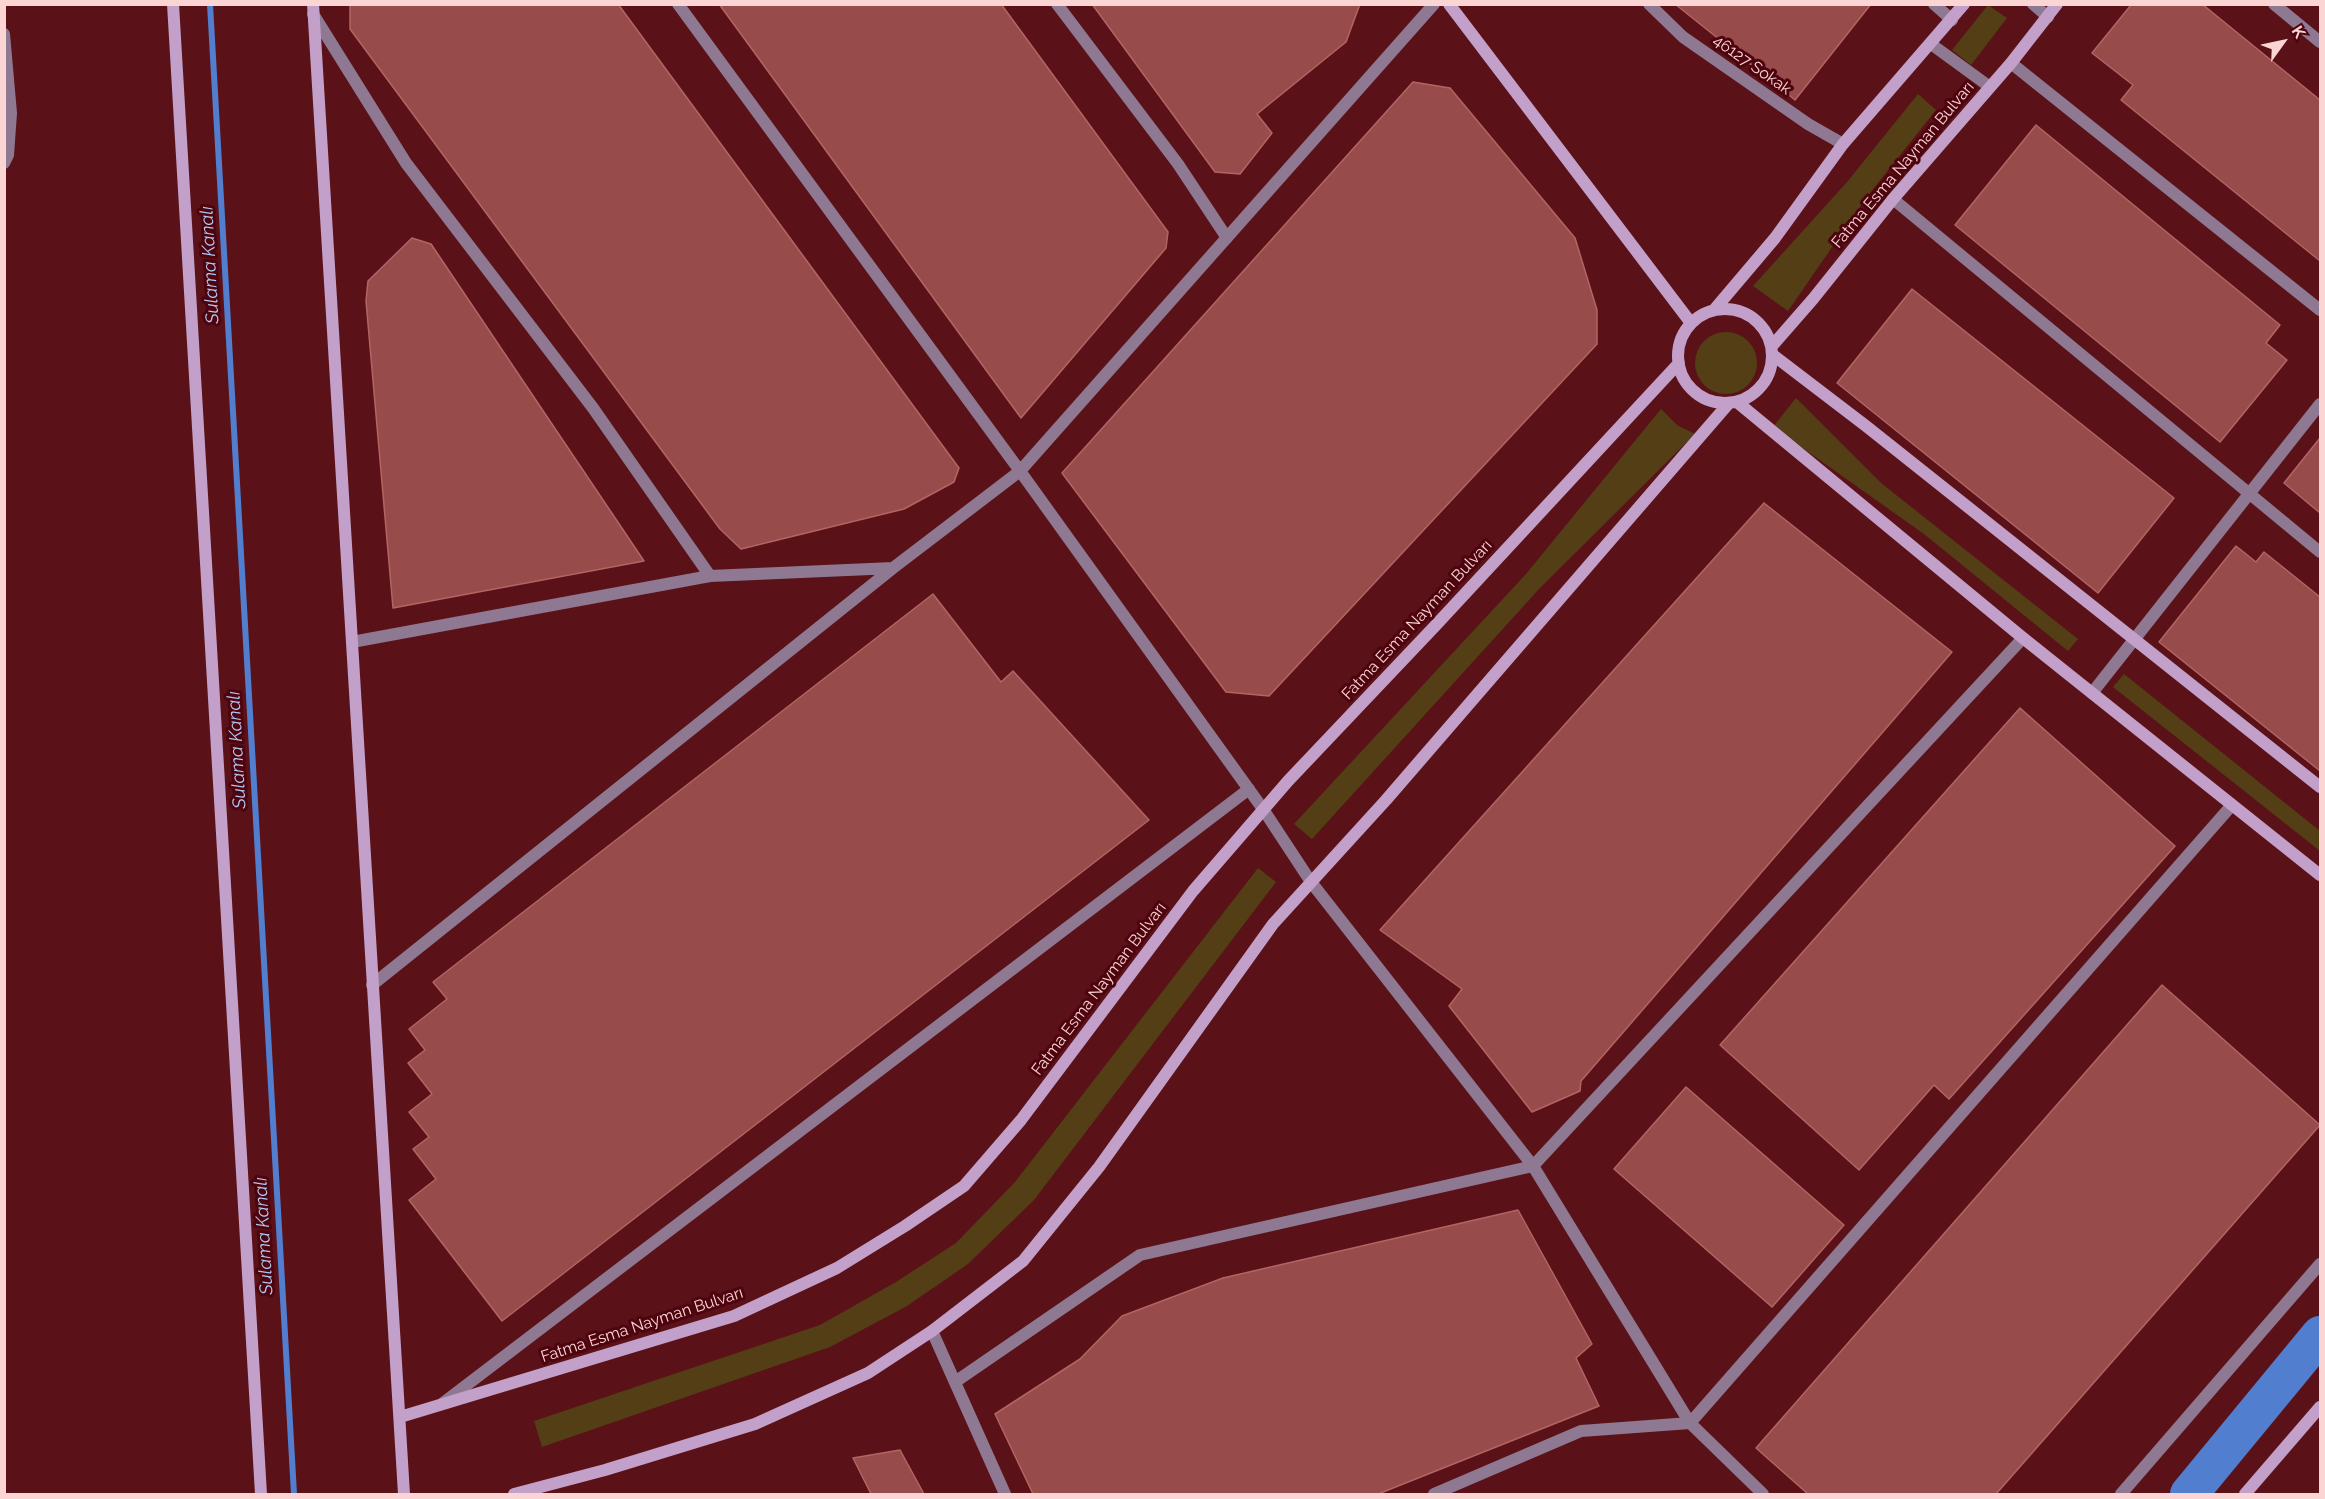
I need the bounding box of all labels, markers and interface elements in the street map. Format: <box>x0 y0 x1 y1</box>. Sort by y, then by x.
north arrow <box>2253 12 2313 72</box>
text: K <box>2288 22 2309 42</box>
street label: 46127 Sokak <box>1709 31 1795 99</box>
street label: Fatma Esma Nayman Bulvarı <box>1828 78 1978 252</box>
water label: Sulama Kanalı <box>196 206 224 324</box>
street label: Fatma Esma Nayman Bulvarı <box>1338 536 1496 704</box>
water label: Sulama Kanalı <box>223 691 251 809</box>
street label: Fatma Esma Nayman Bulvarı <box>1028 899 1170 1079</box>
water label: Sulama Kanalı <box>250 1177 278 1295</box>
street label: Fatma Esma Nayman Bulvarı <box>538 1283 746 1367</box>

